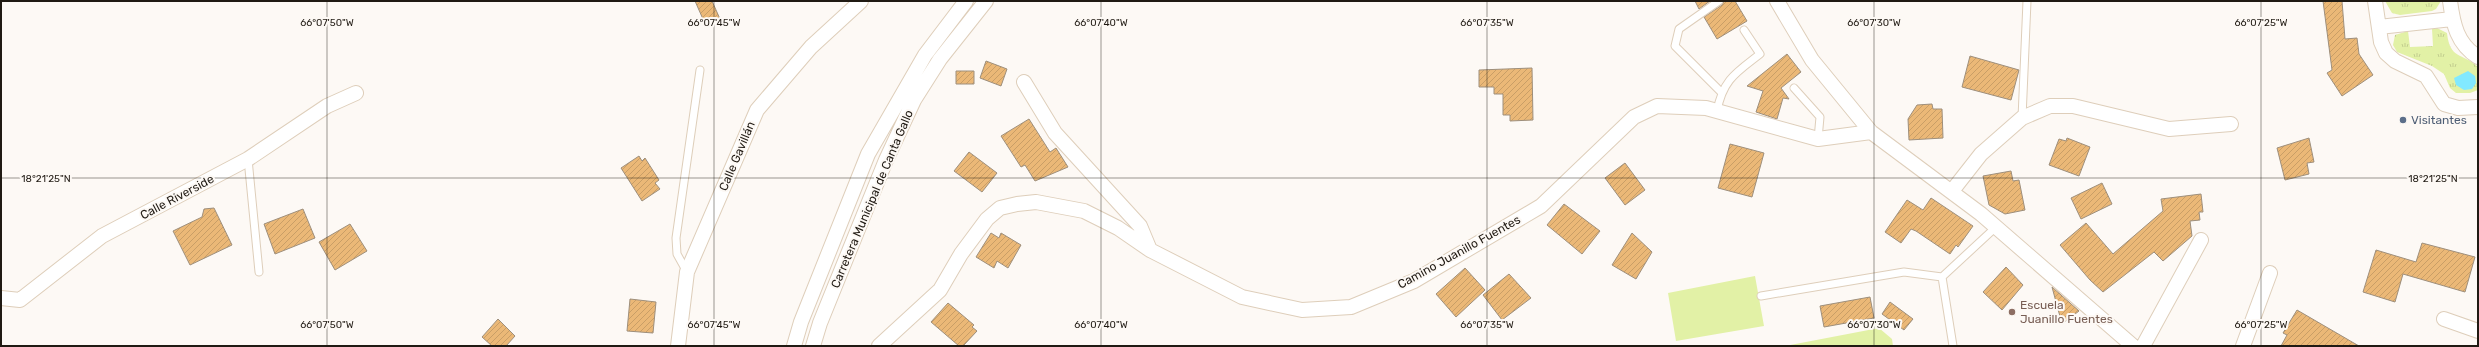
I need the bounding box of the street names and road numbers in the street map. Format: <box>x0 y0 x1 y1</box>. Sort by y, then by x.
street label: Carretera Municipal de Canta Gallo <box>828 108 916 290</box>
street label: Calle Gavillán <box>716 119 758 193</box>
street label: Calle Riverside <box>138 172 216 222</box>
street label: Camino Juanillo Fuentes <box>1395 212 1523 292</box>

